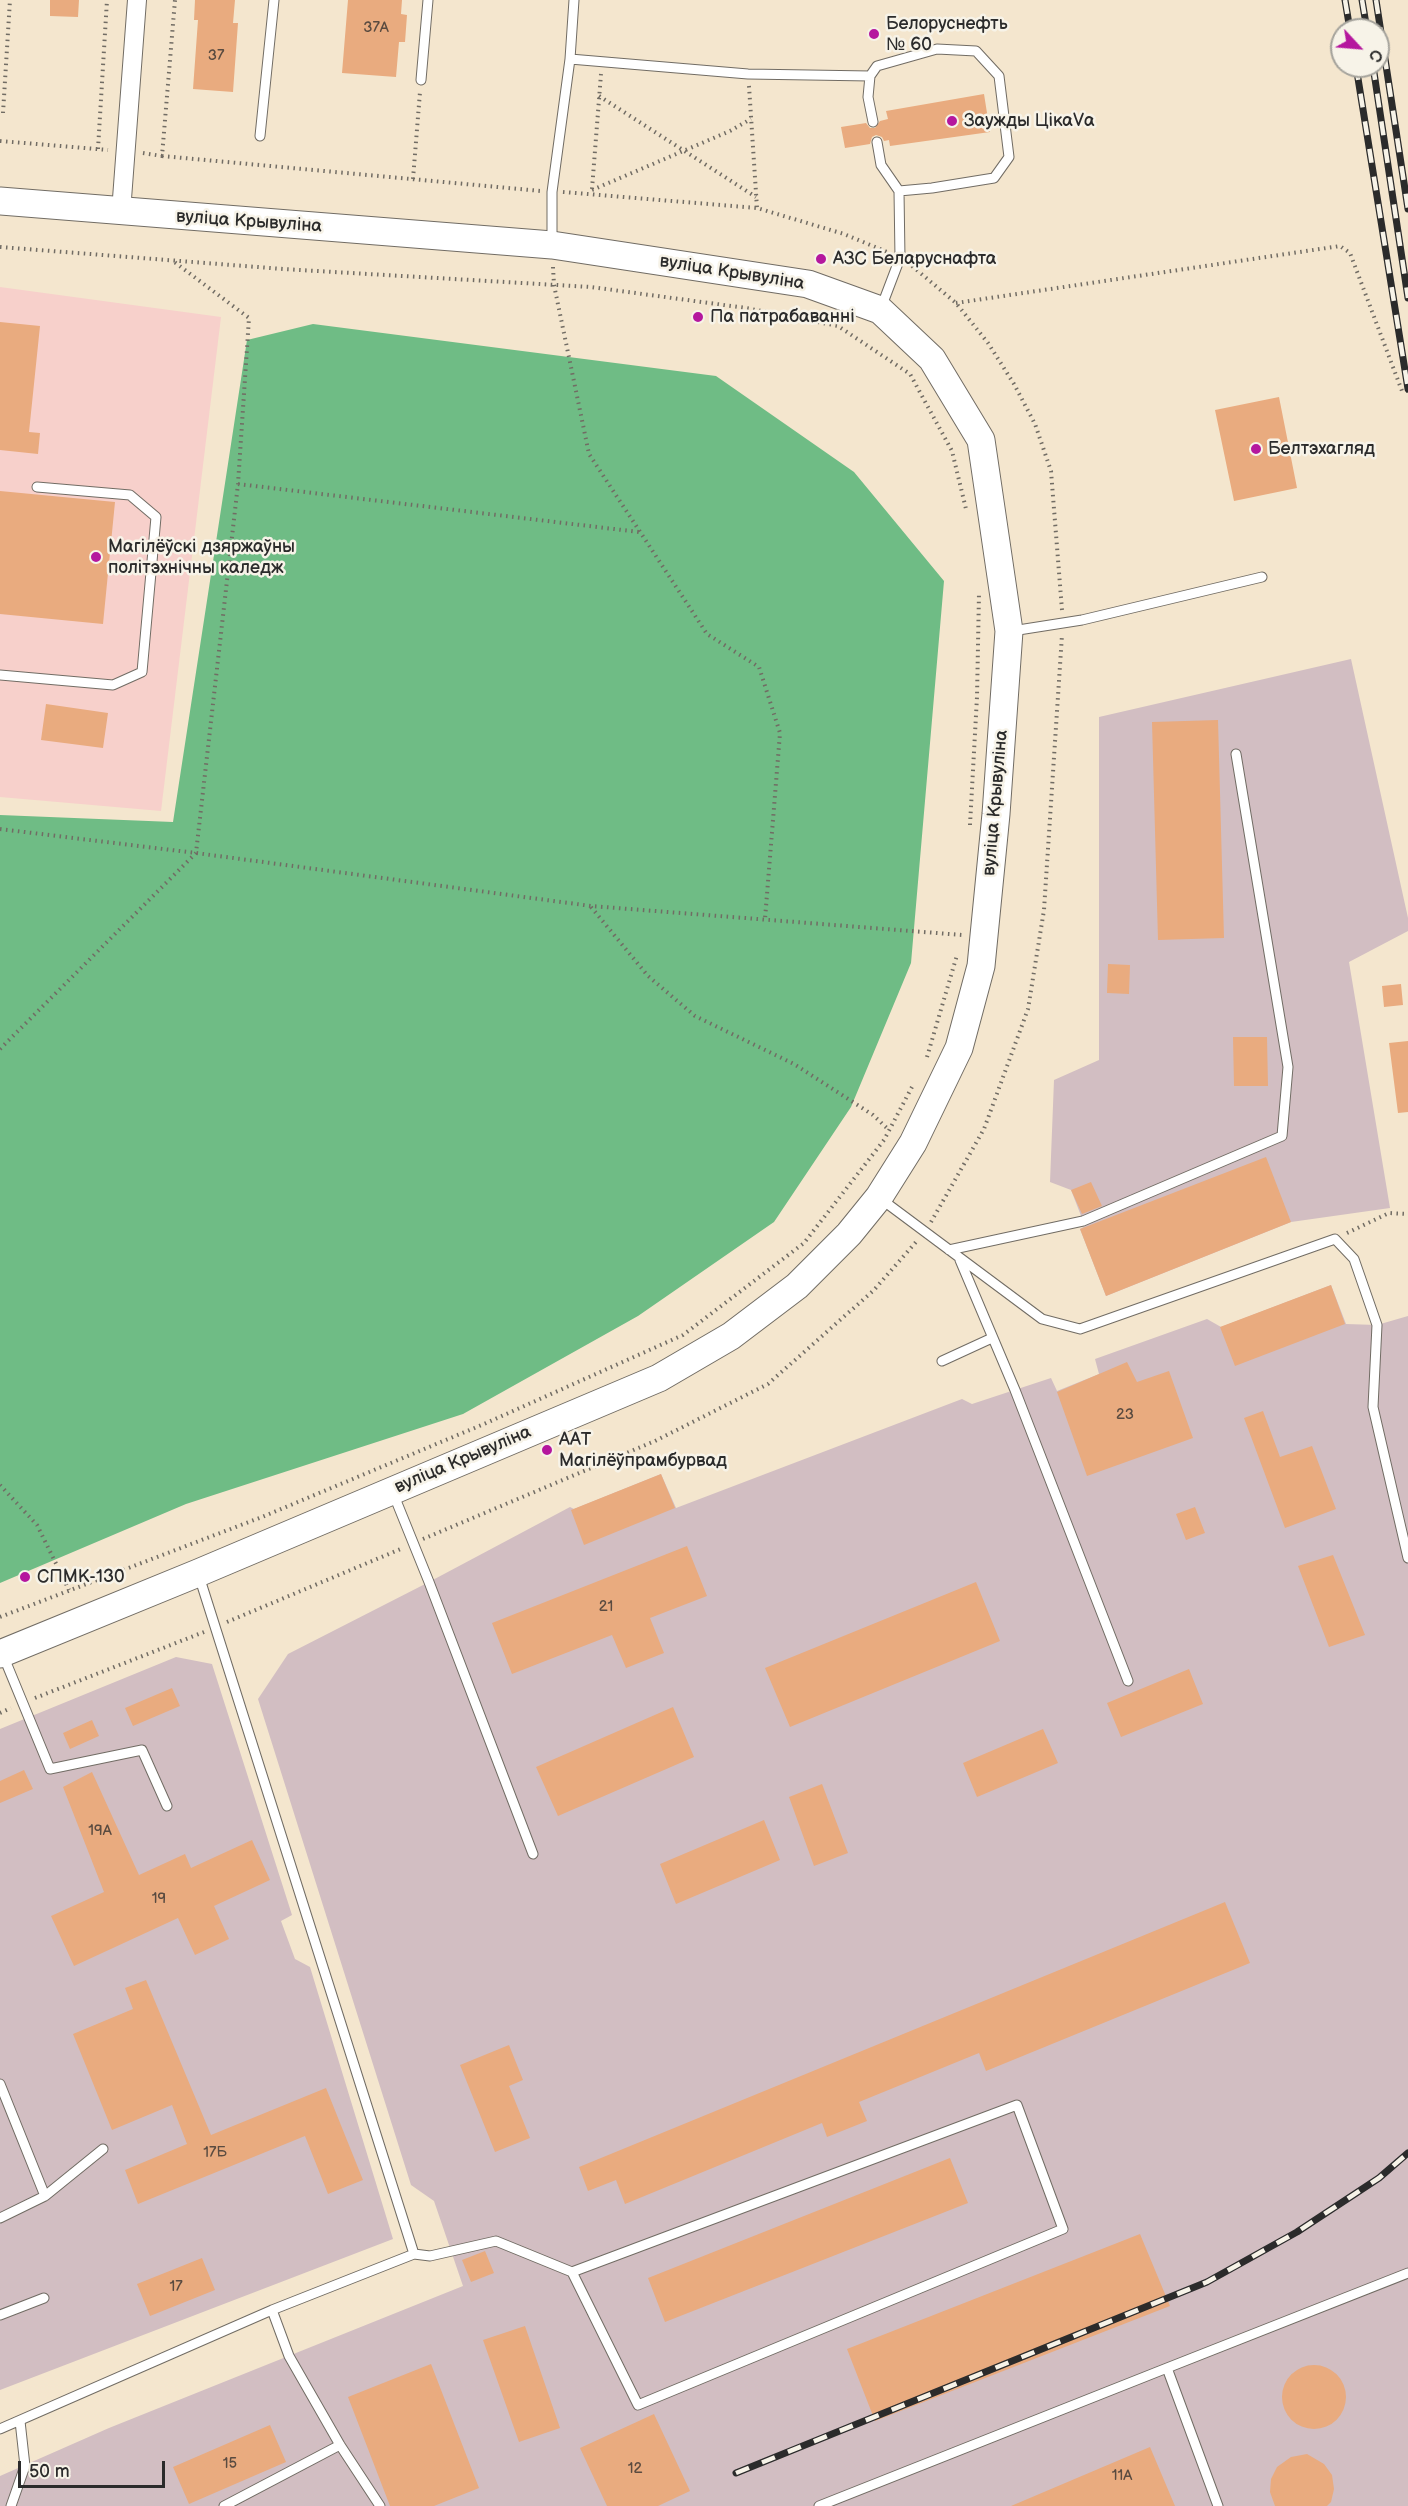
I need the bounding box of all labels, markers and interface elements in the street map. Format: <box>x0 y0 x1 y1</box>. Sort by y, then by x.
place label: Белоруснефть № 60 <box>886 13 1008 56</box>
north arrow <box>1330 18 1390 78</box>
house number: 37А <box>363 19 389 37</box>
marker: Белоруснефть № 60 <box>867 27 881 41</box>
text: С <box>1364 46 1386 64</box>
house number: 37 <box>208 47 224 65</box>
place label: Заужды ЦікаVа <box>964 110 1095 132</box>
marker: Заужды ЦікаVа <box>945 114 959 128</box>
street label: вуліца Крывуліна <box>175 206 323 238</box>
place label: АЗС Беларуснафта <box>833 248 996 270</box>
street label: вуліца Крывуліна <box>658 251 806 295</box>
marker: АЗС Беларуснафта <box>814 252 828 266</box>
place label: Па патрабаванні <box>710 306 855 328</box>
marker: Па патрабаванні <box>691 310 705 324</box>
place label: Белтэхагляд <box>1268 438 1375 460</box>
marker: Белтэхагляд <box>1249 442 1263 456</box>
place label: Магілёўскі дзяржаўны політэхнічны каледж <box>108 536 295 578</box>
marker: Магілёўскі дзяржаўны політэхнічны каледж <box>89 550 103 564</box>
street label: вуліца Крывуліна <box>979 729 1013 877</box>
house number: 23 <box>1116 1406 1134 1424</box>
street label: вуліца Крывуліна <box>391 1421 535 1499</box>
place label: ААТ Магілёўпрамбурвад <box>559 1429 727 1472</box>
marker: ААТ Магілёўпрамбурвад <box>540 1443 554 1457</box>
place label: СПМК-130 <box>37 1566 125 1588</box>
marker: СПМК-130 <box>18 1570 32 1584</box>
house number: 21 <box>599 1598 613 1616</box>
house number: 19А <box>88 1822 112 1840</box>
house number: 19 <box>152 1890 166 1908</box>
house number: 17Б <box>203 2144 227 2162</box>
house number: 17 <box>169 2278 183 2296</box>
scale bar <box>21 2449 168 2487</box>
house number: 15 <box>223 2455 237 2473</box>
house number: 12 <box>628 2460 642 2478</box>
text: 50 m <box>29 2461 70 2482</box>
house number: 11А <box>1112 2467 1132 2485</box>

